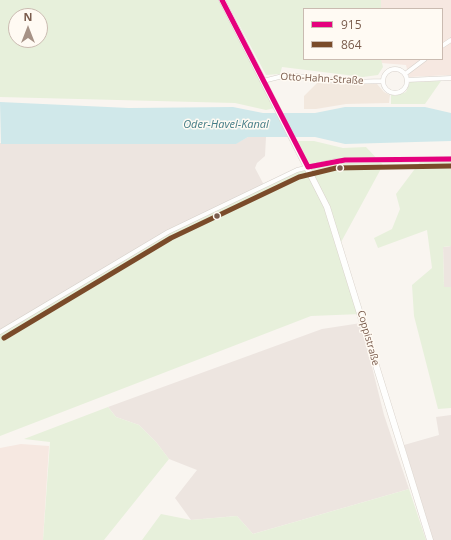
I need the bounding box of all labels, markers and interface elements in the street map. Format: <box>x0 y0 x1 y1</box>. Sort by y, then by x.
north arrow <box>8 8 48 48</box>
legend <box>303 8 443 60</box>
text: N <box>24 9 32 24</box>
text: 915 <box>341 16 362 33</box>
text: 864 <box>341 36 362 53</box>
street label: Otto-Hahn-Straße <box>280 71 364 87</box>
water label: Oder-Havel-Kanal <box>183 118 269 132</box>
unlabelled marker <box>335 163 345 173</box>
unlabelled marker <box>212 211 222 221</box>
street label: Coppistraße <box>354 309 382 367</box>

